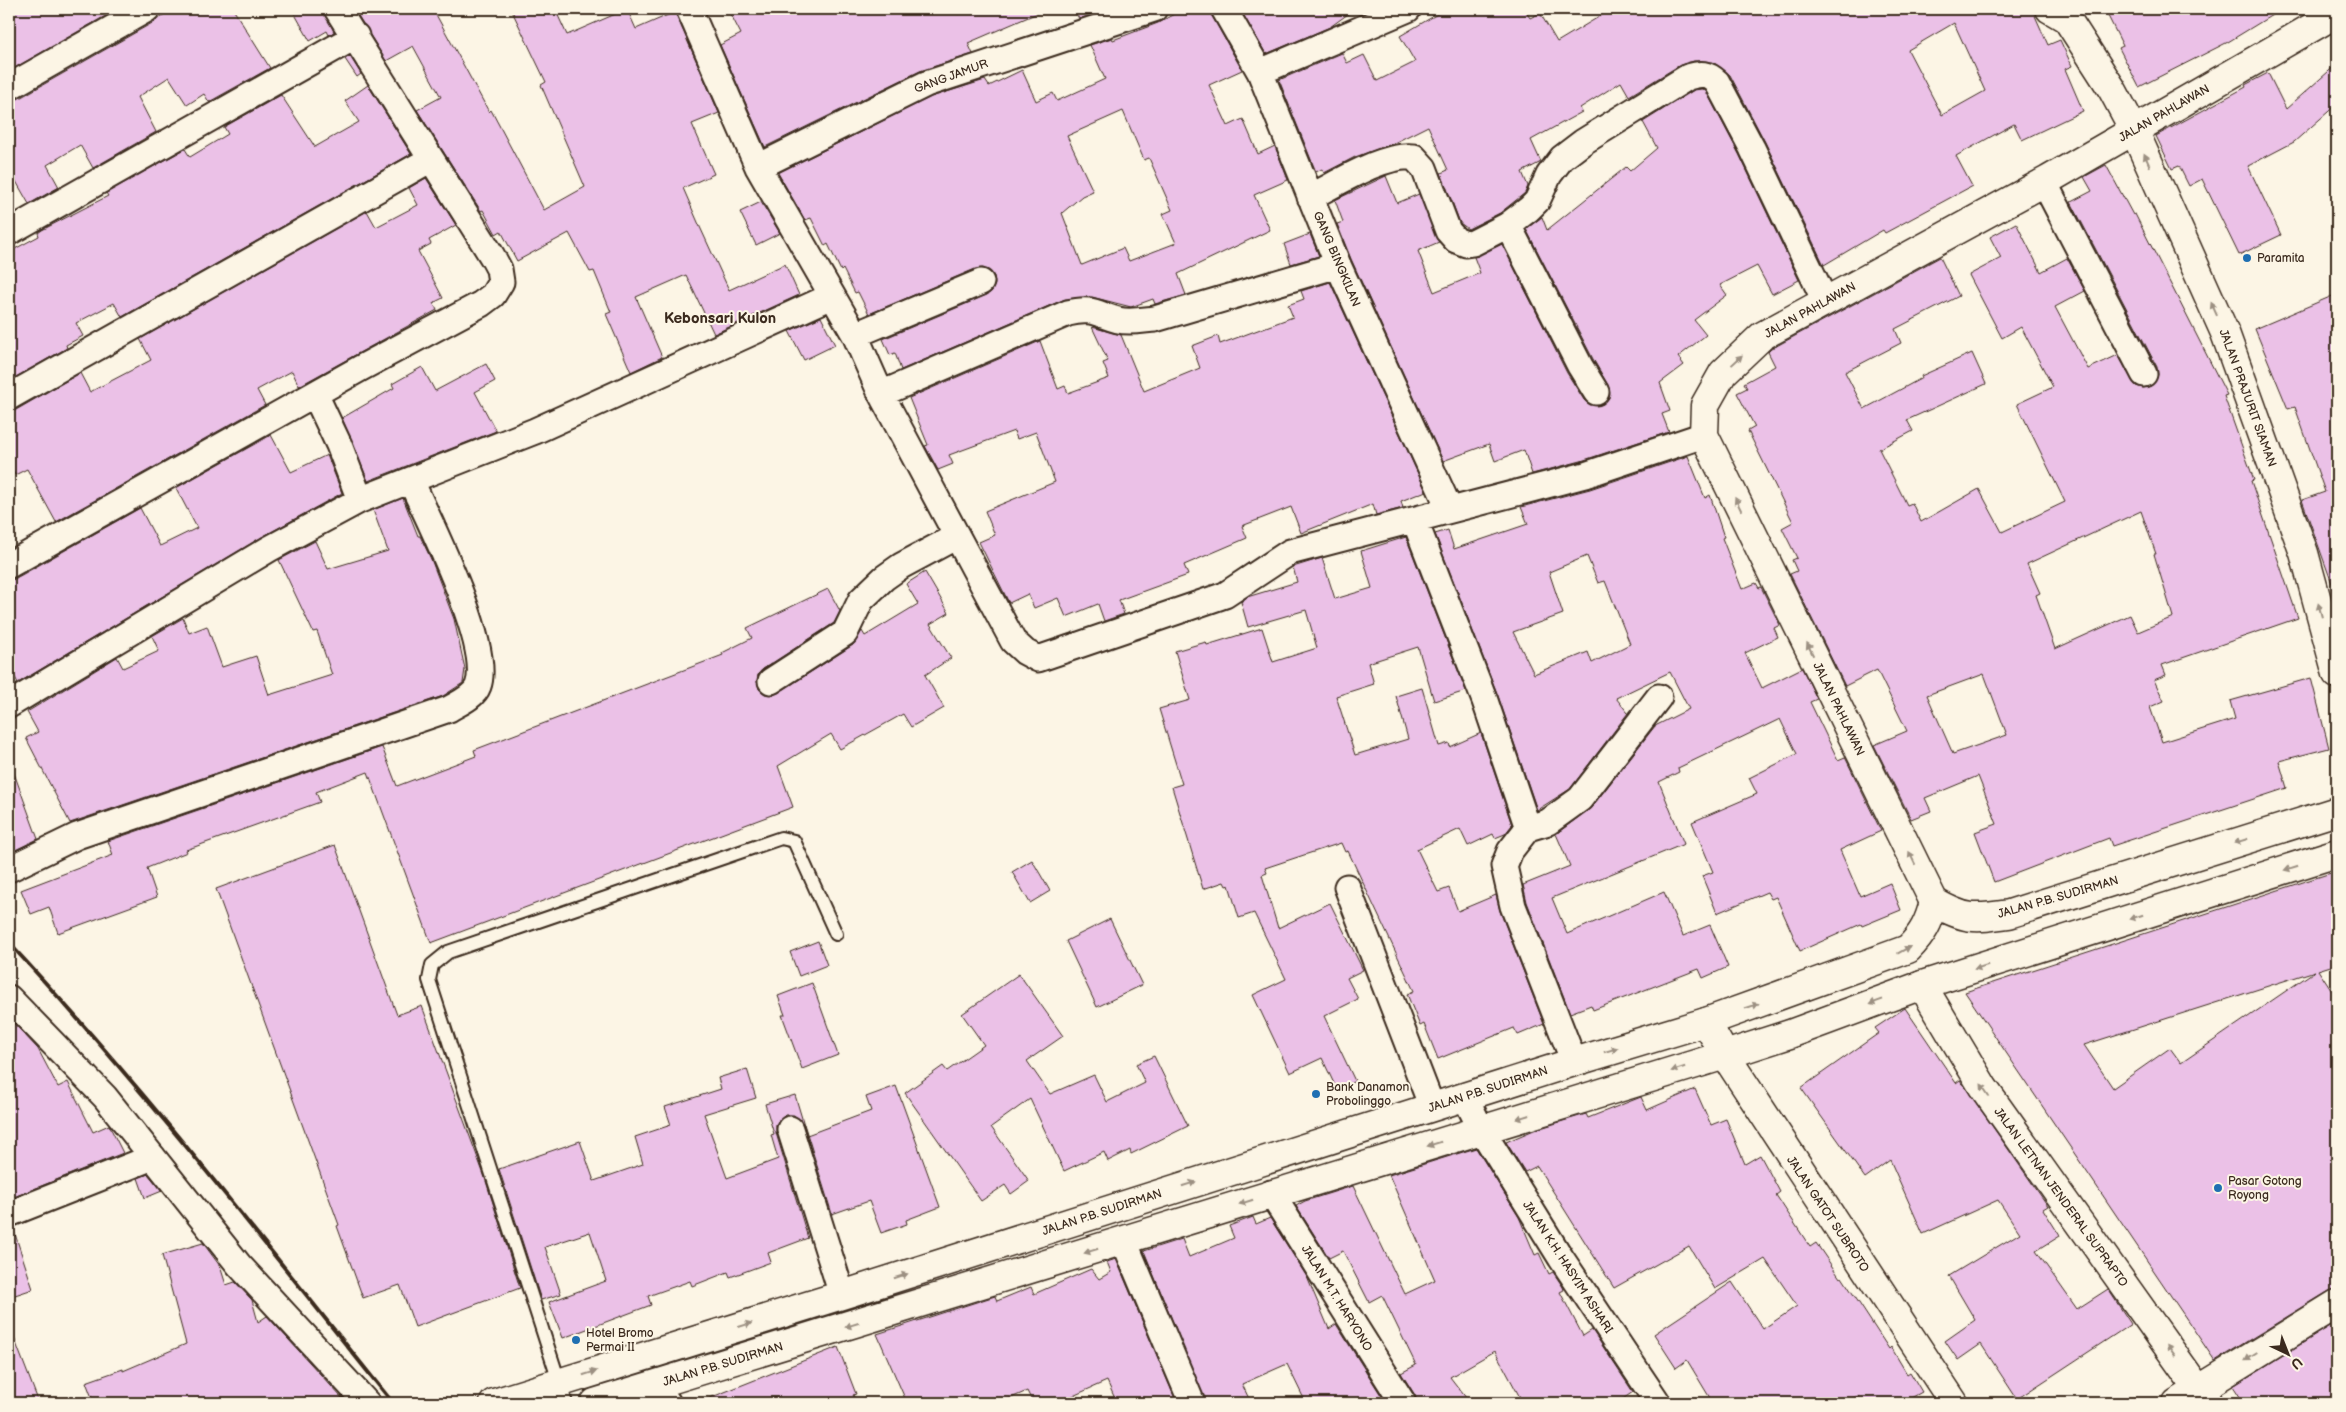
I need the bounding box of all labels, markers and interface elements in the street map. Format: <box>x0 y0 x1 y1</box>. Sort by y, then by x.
street label: GANG JAMUR <box>912 56 991 97</box>
street label: JALAN PAHLAWAN <box>2116 81 2212 146</box>
one-way arrow <box>2143 153 2151 167</box>
street label: GANG BINGKILAN <box>1310 209 1363 309</box>
place label: Paramita <box>2257 251 2305 266</box>
marker: Paramita <box>2241 252 2253 264</box>
street label: JALAN PAHLAWAN <box>1762 279 1859 342</box>
one-way arrow <box>2209 302 2217 316</box>
district label: Kebonsari Kulon <box>664 309 776 328</box>
street label: JALAN PRAJURIT SIAMAN <box>2216 327 2279 469</box>
one-way arrow <box>1731 354 1743 366</box>
one-way arrow <box>1734 496 1742 511</box>
one-way arrow <box>2315 603 2323 618</box>
one-way arrow <box>1805 642 1813 656</box>
street label: JALAN PAHLAWAN <box>1809 660 1868 758</box>
one-way arrow <box>2233 838 2248 845</box>
one-way arrow <box>1908 851 1916 865</box>
one-way arrow <box>2283 865 2298 872</box>
street label: JALAN P.B. SUDIRMAN <box>1996 873 2120 922</box>
one-way arrow <box>2128 914 2143 922</box>
one-way arrow <box>1896 946 1911 954</box>
one-way arrow <box>1973 963 1988 971</box>
one-way arrow <box>1868 998 1883 1006</box>
one-way arrow <box>1744 1002 1759 1009</box>
one-way arrow <box>1604 1046 1619 1054</box>
street label: JALAN P.B. SUDIRMAN <box>1426 1063 1550 1116</box>
one-way arrow <box>1671 1066 1686 1074</box>
place label: Bank Danamon Probolinggo <box>1326 1080 1410 1109</box>
one-way arrow <box>1980 1083 1990 1096</box>
marker: Bank Danamon Probolinggo <box>1310 1088 1322 1100</box>
street label: JALAN LETNAN JENDERAL SUPRAPTO <box>1990 1105 2131 1290</box>
one-way arrow <box>1515 1113 1530 1121</box>
one-way arrow <box>1427 1140 1442 1148</box>
street label: JALAN GATOT SUBROTO <box>1783 1153 1872 1275</box>
place label: Pasar Gotong Royong <box>2228 1174 2302 1203</box>
one-way arrow <box>1181 1180 1196 1188</box>
marker: Pasar Gotong Royong <box>2212 1182 2224 1194</box>
street label: JALAN P.B. SUDIRMAN <box>1040 1186 1164 1239</box>
one-way arrow <box>1238 1198 1253 1206</box>
street label: JALAN K.H. HASYIM ASHARI <box>1519 1198 1616 1336</box>
street label: JALAN M.T. HARYONO <box>1298 1242 1375 1354</box>
one-way arrow <box>1083 1248 1098 1256</box>
one-way arrow <box>893 1272 908 1280</box>
one-way arrow <box>738 1321 753 1328</box>
one-way arrow <box>844 1321 859 1329</box>
place label: Hotel Bromo Permai II <box>586 1326 654 1355</box>
north arrow <box>2264 1330 2314 1380</box>
marker: Hotel Bromo Permai II <box>570 1334 582 1346</box>
street label: JALAN P.B. SUDIRMAN <box>661 1339 785 1390</box>
one-way arrow <box>2166 1343 2176 1357</box>
one-way arrow <box>2245 1353 2258 1362</box>
text: U <box>2287 1354 2306 1373</box>
one-way arrow <box>583 1368 598 1376</box>

